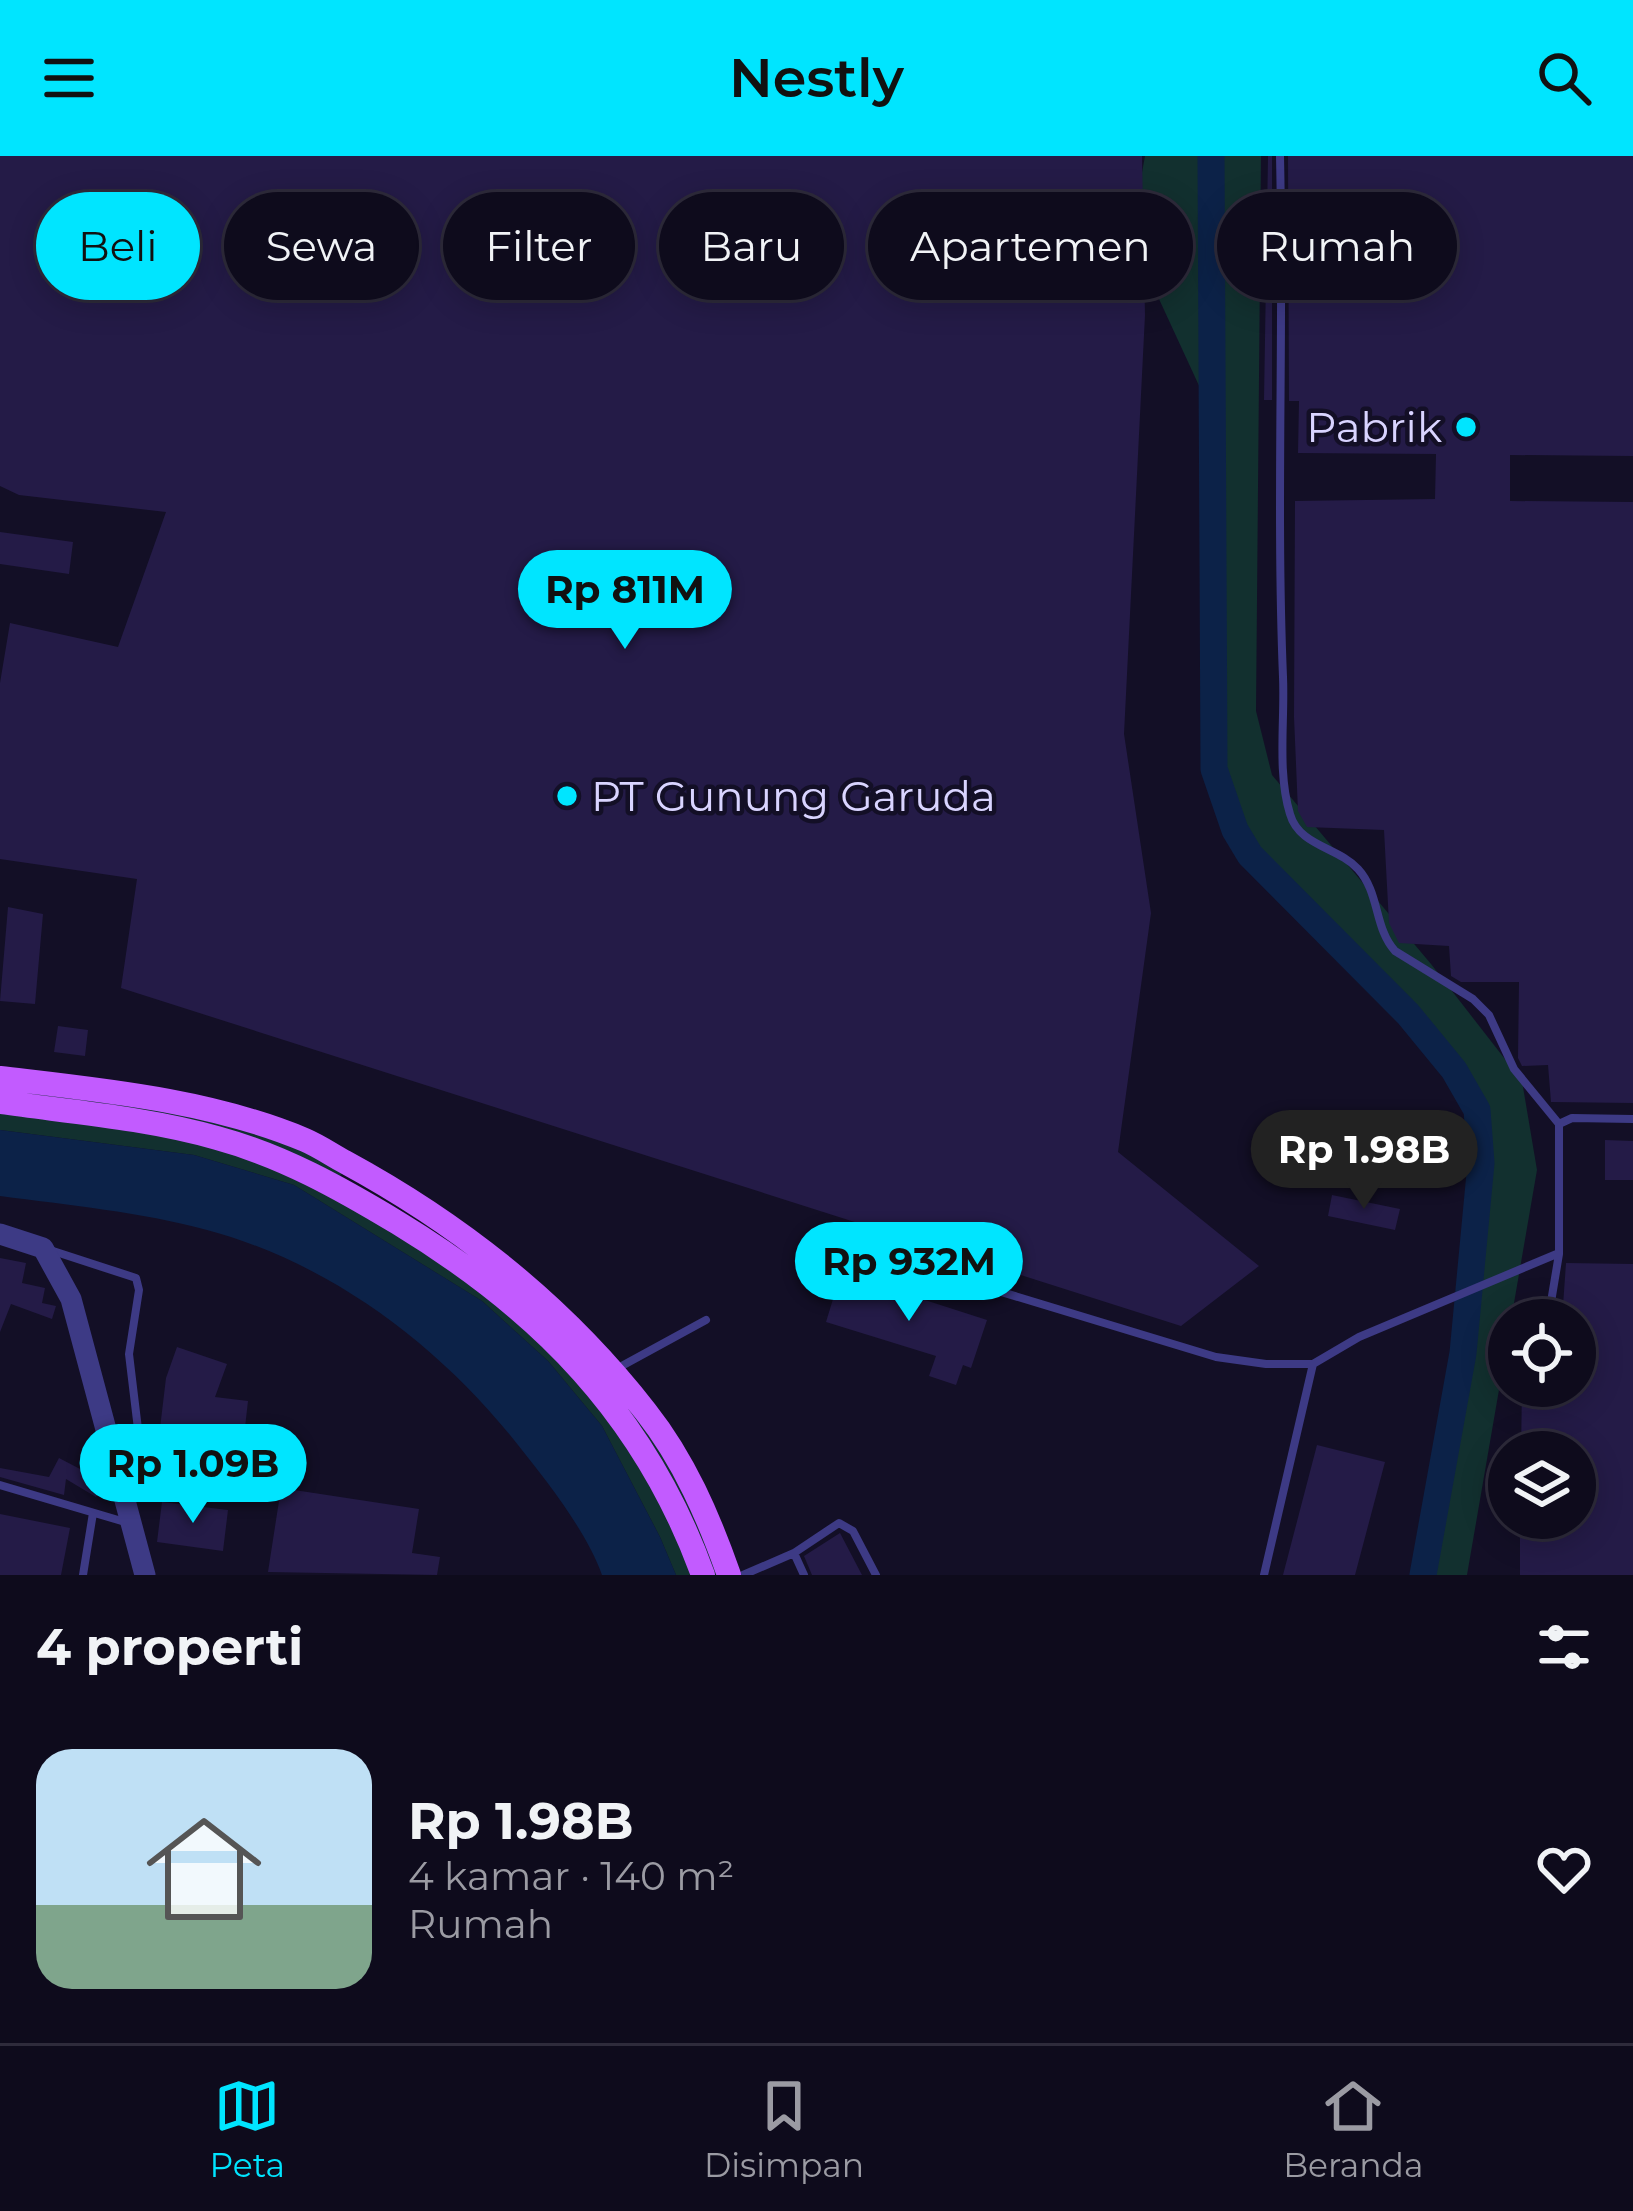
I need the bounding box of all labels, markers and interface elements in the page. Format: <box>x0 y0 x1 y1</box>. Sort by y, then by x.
icon: menu <box>36 45 102 111</box>
text: Nestly <box>729 45 904 111</box>
icon: search <box>1531 45 1597 111</box>
chip: Beli <box>36 192 200 300</box>
chip: Sewa <box>224 192 419 300</box>
chip: Filter <box>443 192 635 300</box>
chip: Baru <box>659 192 844 300</box>
chip: Apartemen <box>868 192 1193 300</box>
chip: Rumah <box>1217 192 1457 300</box>
place label: Pabrik <box>1306 401 1442 453</box>
marker: Pabrik <box>1453 414 1479 440</box>
pin: Rp 811M <box>514 550 736 652</box>
text: Rp 811M <box>545 565 705 613</box>
place label: PT Gunung Garuda <box>591 770 996 822</box>
marker: PT Gunung Garuda <box>554 783 580 809</box>
pin: Rp 1.98B <box>1240 1110 1488 1212</box>
text: Rp 1.98B <box>1278 1125 1450 1173</box>
pin: Rp 932M <box>798 1222 1020 1324</box>
text: Rp 932M <box>822 1237 996 1285</box>
map controls <box>1488 1299 1596 1539</box>
button: locate <box>1488 1299 1596 1407</box>
pin: Rp 1.09B <box>69 1424 317 1526</box>
button: layers <box>1488 1431 1596 1539</box>
text: Rp 1.09B <box>107 1439 279 1487</box>
icon: filters <box>1531 1614 1597 1680</box>
text: 4 properti <box>36 1616 303 1678</box>
text: Rp 1.98B <box>408 1790 634 1852</box>
icon: home <box>132 1797 276 1941</box>
icon: heart <box>1531 1836 1597 1902</box>
text: 4 kamar · 140 m² <box>408 1852 734 1900</box>
text: Rumah <box>408 1900 553 1948</box>
tab: Peta <box>210 2073 285 2185</box>
tab: Disimpan <box>704 2073 864 2185</box>
tab: Beranda <box>1283 2073 1423 2185</box>

